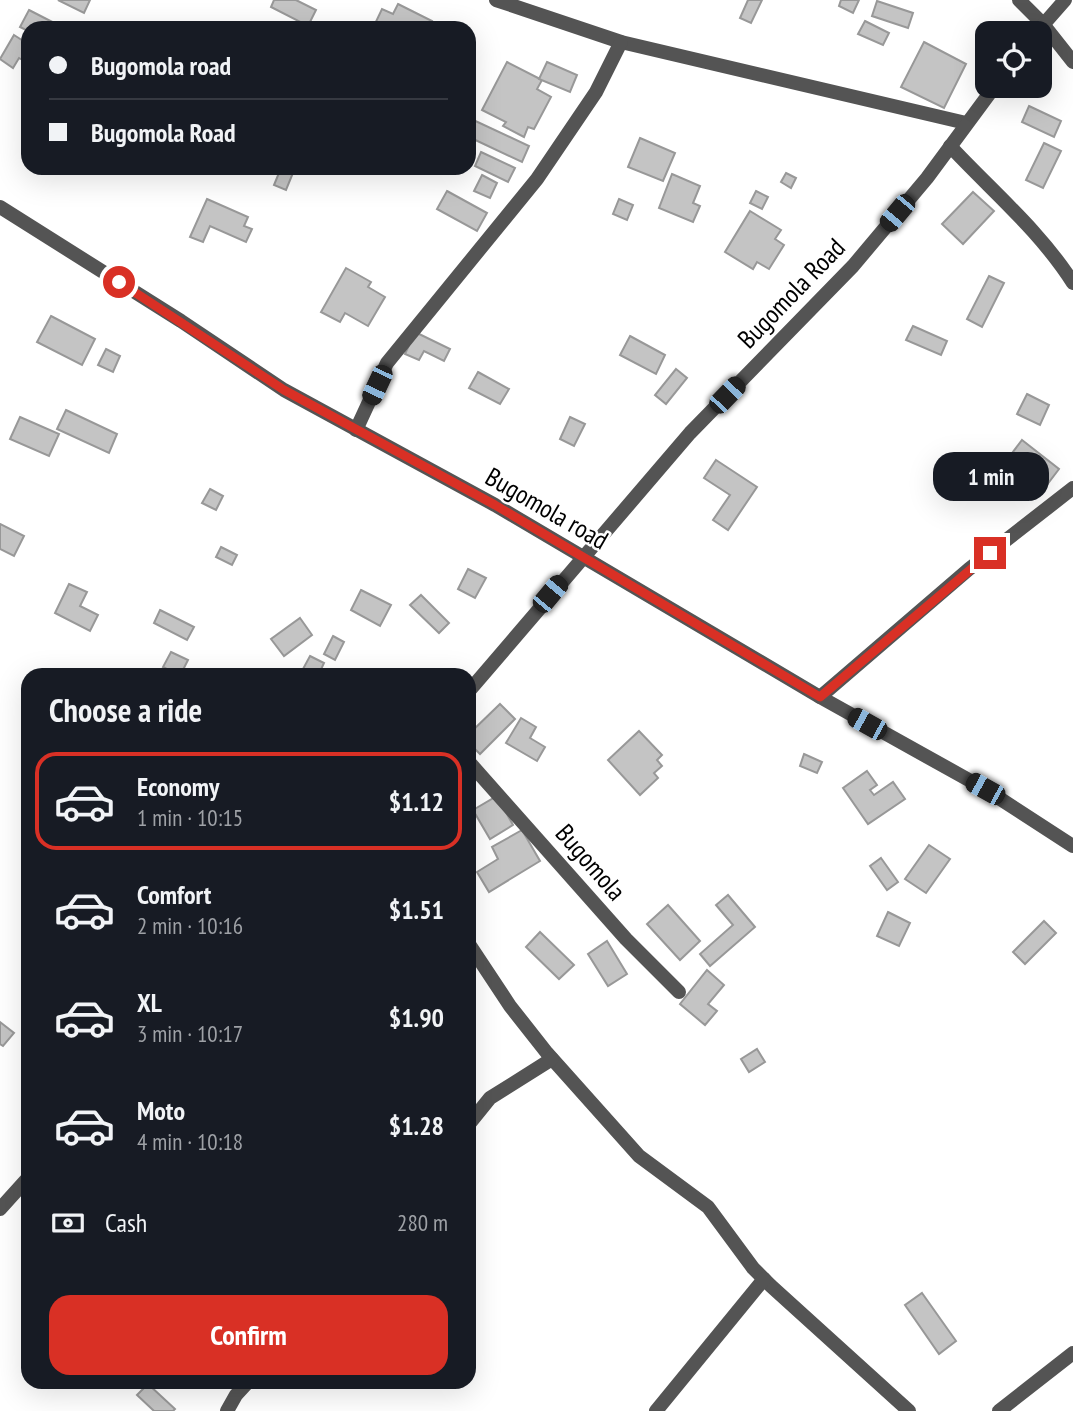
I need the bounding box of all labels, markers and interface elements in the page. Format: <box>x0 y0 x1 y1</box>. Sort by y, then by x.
map controls <box>975 21 1052 98</box>
button: locate <box>975 21 1052 98</box>
text: Bugomola road <box>91 49 231 82</box>
text: Bugomola Road <box>91 116 236 149</box>
car <box>876 190 919 236</box>
street label: Bugomola Road <box>730 231 852 355</box>
route start <box>103 266 135 298</box>
car <box>359 362 396 408</box>
car <box>705 373 750 417</box>
callout: 1 min <box>932 452 1048 500</box>
street label: Bugomola road <box>480 460 614 556</box>
text: 1 min <box>968 462 1014 491</box>
route end <box>974 537 1006 569</box>
car <box>529 571 572 617</box>
text: Choose a ride <box>49 689 202 731</box>
car <box>844 705 891 743</box>
icon: car <box>53 770 116 833</box>
text: Economy <box>137 770 219 803</box>
car <box>962 770 1009 808</box>
text: $1.12 <box>389 785 444 818</box>
text: 1 min · 10:15 <box>137 803 243 832</box>
street label: Bugomola <box>549 817 633 907</box>
icon: car <box>53 878 116 941</box>
text: Comfort <box>137 878 211 911</box>
text: $1.51 <box>389 893 444 926</box>
text: 2 min · 10:16 <box>137 911 243 940</box>
icon: car <box>53 986 116 1049</box>
text: XL <box>137 986 162 1019</box>
text: $1.90 <box>389 1001 444 1034</box>
text: 3 min · 10:17 <box>137 1019 243 1048</box>
icon: car <box>53 1094 116 1157</box>
text: Moto <box>137 1094 185 1127</box>
text: $1.28 <box>389 1109 444 1142</box>
text: 4 min · 10:18 <box>137 1127 243 1156</box>
icon: cash <box>49 1204 87 1242</box>
text: Cash <box>105 1206 147 1239</box>
text: 280 m <box>397 1208 448 1237</box>
button: Confirm <box>49 1295 448 1375</box>

